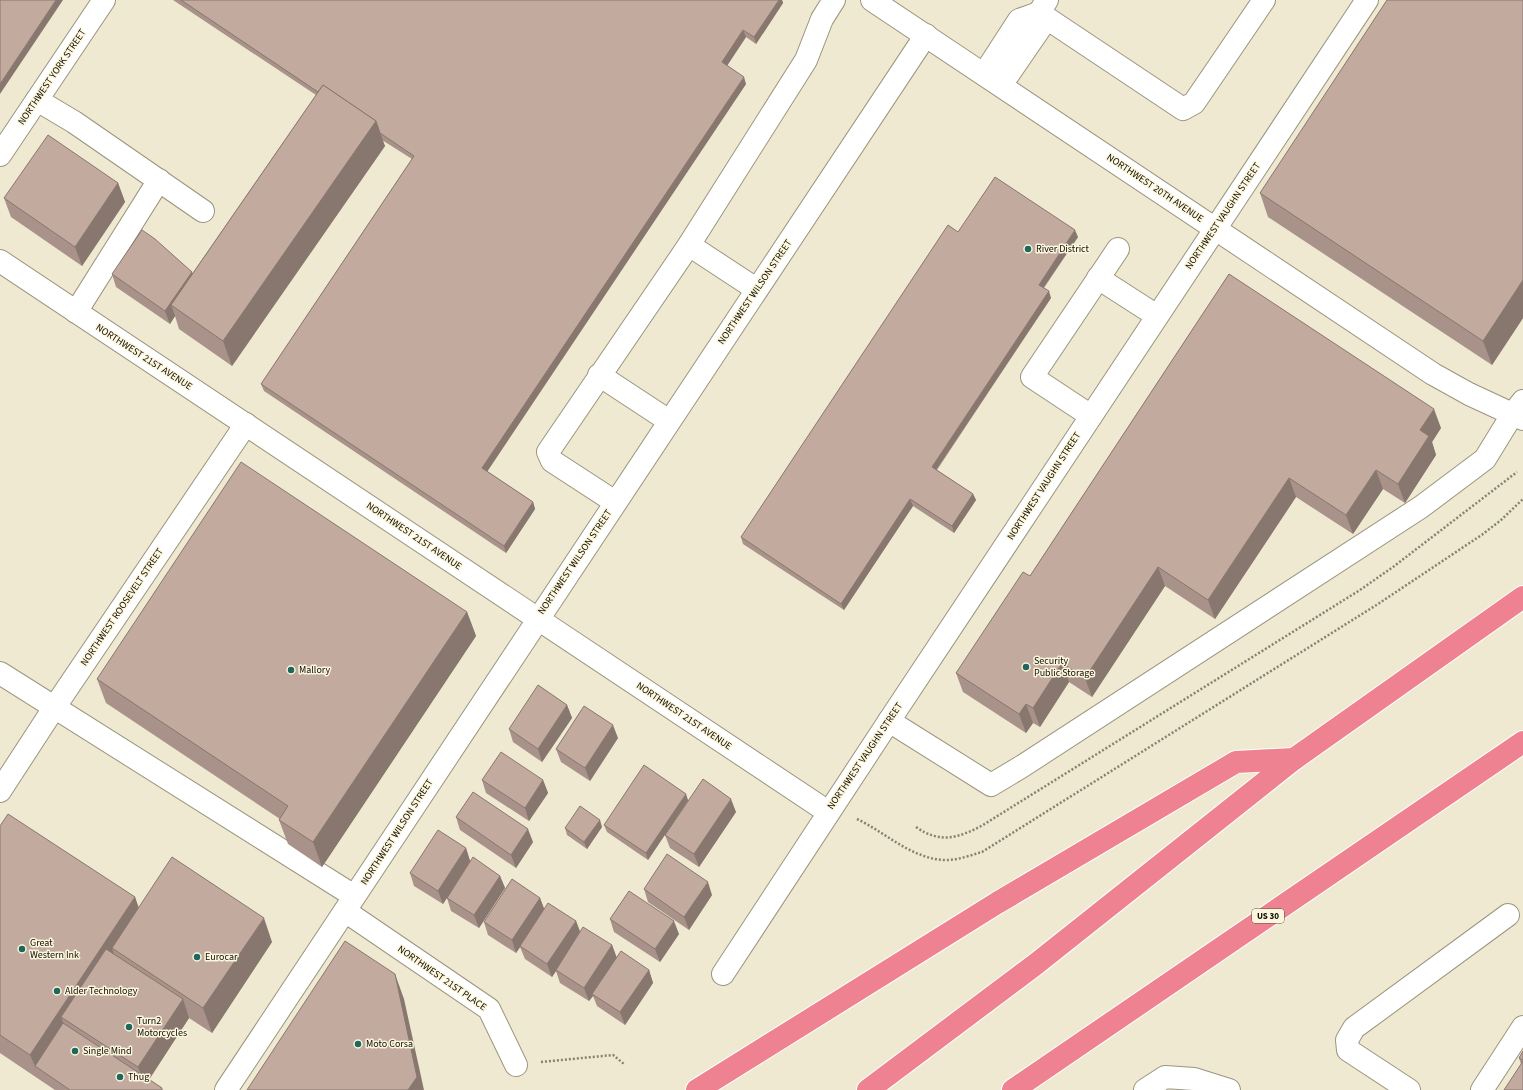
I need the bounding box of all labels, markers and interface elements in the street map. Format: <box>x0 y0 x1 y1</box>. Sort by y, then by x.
street label: NORTHWEST YORK STREET <box>15 26 90 128</box>
street label: NORTHWEST 20TH AVENUE <box>1104 150 1206 226</box>
street label: NORTHWEST VAUGHN STREET <box>1182 159 1264 272</box>
street label: NORTHWEST WILSON STREET <box>715 236 796 347</box>
place label: River District <box>1036 242 1090 256</box>
marker: River District <box>1023 244 1033 254</box>
street label: NORTHWEST 21ST AVENUE <box>93 320 195 394</box>
street label: NORTHWEST VAUGHN STREET <box>1004 429 1085 543</box>
street label: NORTHWEST 21ST AVENUE <box>363 499 465 573</box>
street label: NORTHWEST WILSON STREET <box>535 506 616 617</box>
street label: NORTHWEST ROOSEVELT STREET <box>77 545 167 669</box>
place label: Security Public Storage <box>1034 654 1094 680</box>
marker: Security Public Storage <box>1021 662 1031 672</box>
place label: Mallory <box>299 663 331 677</box>
marker: Mallory <box>286 665 296 675</box>
street label: NORTHWEST 21ST AVENUE <box>633 679 735 753</box>
street label: NORTHWEST VAUGHN STREET <box>824 699 906 812</box>
street label: NORTHWEST WILSON STREET <box>357 776 437 888</box>
road number: US 30 <box>1252 909 1284 923</box>
place label: Great Western Ink <box>30 936 79 962</box>
street label: NORTHWEST 21ST PLACE <box>395 942 489 1014</box>
marker: Great Western Ink <box>17 944 27 954</box>
place label: Eurocar <box>205 950 238 964</box>
marker: Eurocar <box>192 952 202 962</box>
place label: Alder Technology <box>65 984 138 998</box>
marker: Alder Technology <box>52 986 62 996</box>
place label: Turn2 Motorcycles <box>137 1014 187 1040</box>
marker: Turn2 Motorcycles <box>124 1022 134 1032</box>
place label: Moto Corsa <box>366 1037 413 1051</box>
marker: Moto Corsa <box>353 1039 363 1049</box>
place label: Single Mind <box>83 1044 132 1058</box>
marker: Single Mind <box>70 1046 80 1056</box>
place label: Thug <box>128 1070 149 1084</box>
marker: Thug <box>115 1072 125 1082</box>

